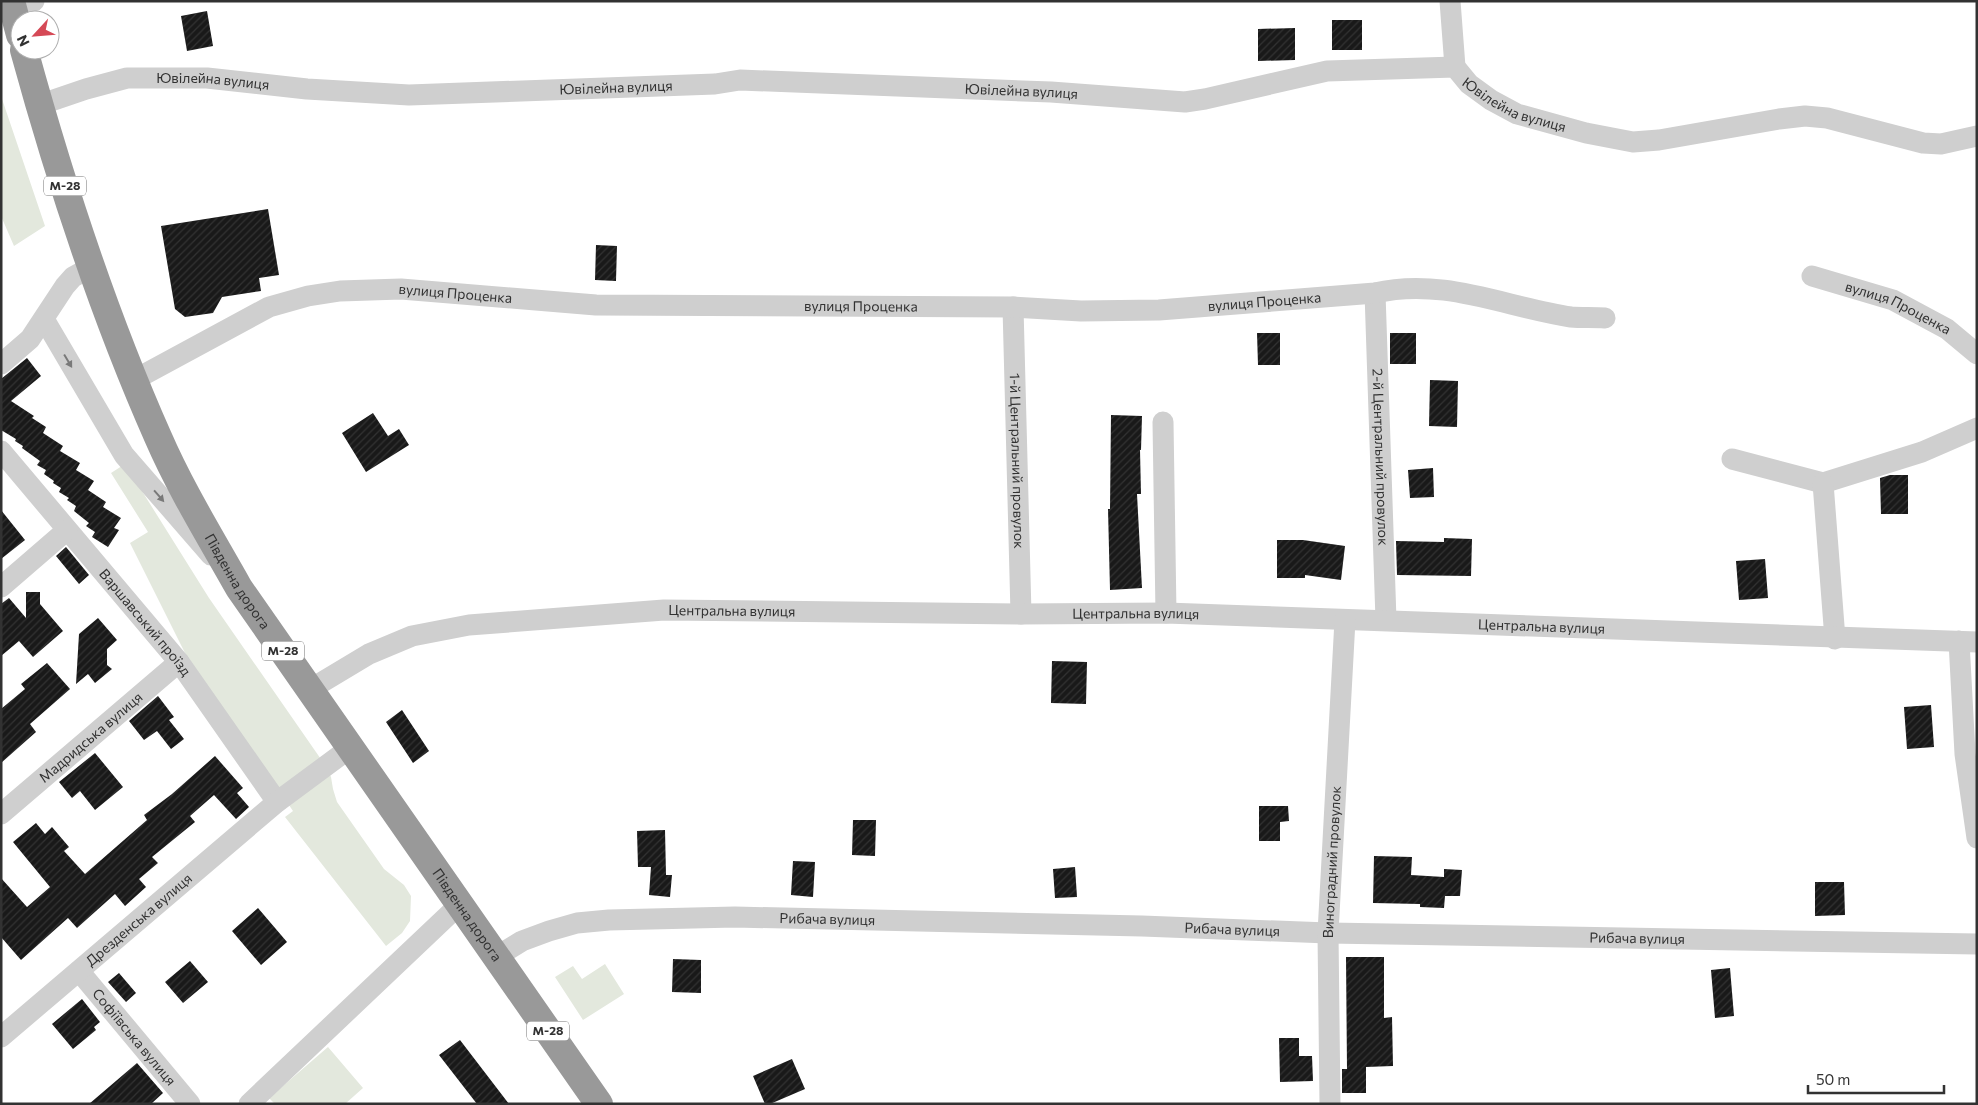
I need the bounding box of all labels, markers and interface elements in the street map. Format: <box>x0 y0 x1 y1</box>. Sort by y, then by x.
north arrow <box>10 10 60 60</box>
text: N <box>13 32 33 49</box>
street label: Ювілейна вулиця <box>156 69 270 93</box>
street label: Ювілейна вулиця <box>1459 73 1568 135</box>
street label: Ювілейна вулиця <box>559 77 673 98</box>
street label: Ювілейна вулиця <box>964 80 1079 102</box>
road number: М-28 <box>44 177 86 196</box>
street label: вулиця Проценка <box>1843 277 1954 338</box>
street label: вулиця Проценка <box>398 280 513 306</box>
street label: вулиця Проценка <box>1207 288 1322 314</box>
street label: вулиця Проценка <box>804 297 918 315</box>
one-way arrow <box>64 355 73 368</box>
street label: 2-й Центральний провулок <box>1370 368 1393 546</box>
street label: 1-й Центральний провулок <box>1007 373 1028 549</box>
one-way arrow <box>153 489 165 501</box>
street label: Південна дорога <box>202 530 274 632</box>
street label: Варшавський проїзд <box>96 565 195 679</box>
street label: Центральна вулиця <box>668 601 795 619</box>
street label: Центральна вулиця <box>1072 604 1200 622</box>
street label: Центральна вулиця <box>1478 615 1605 637</box>
road number: М-28 <box>262 641 304 660</box>
street label: Мадридська вулиця <box>35 688 146 786</box>
street label: Виноградний провулок <box>1319 785 1344 938</box>
street label: Південна дорога <box>429 865 506 964</box>
street label: Дрезденська вулиця <box>82 869 195 969</box>
street label: Рибача вулиця <box>779 909 875 928</box>
street label: Рибача вулиця <box>1184 919 1280 939</box>
street label: Рибача вулиця <box>1589 928 1685 947</box>
street label: Софіївська вулиця <box>89 985 180 1089</box>
road number: М-28 <box>527 1021 569 1040</box>
scale bar <box>1808 1062 1944 1094</box>
text: 50 m <box>1816 1070 1850 1088</box>

